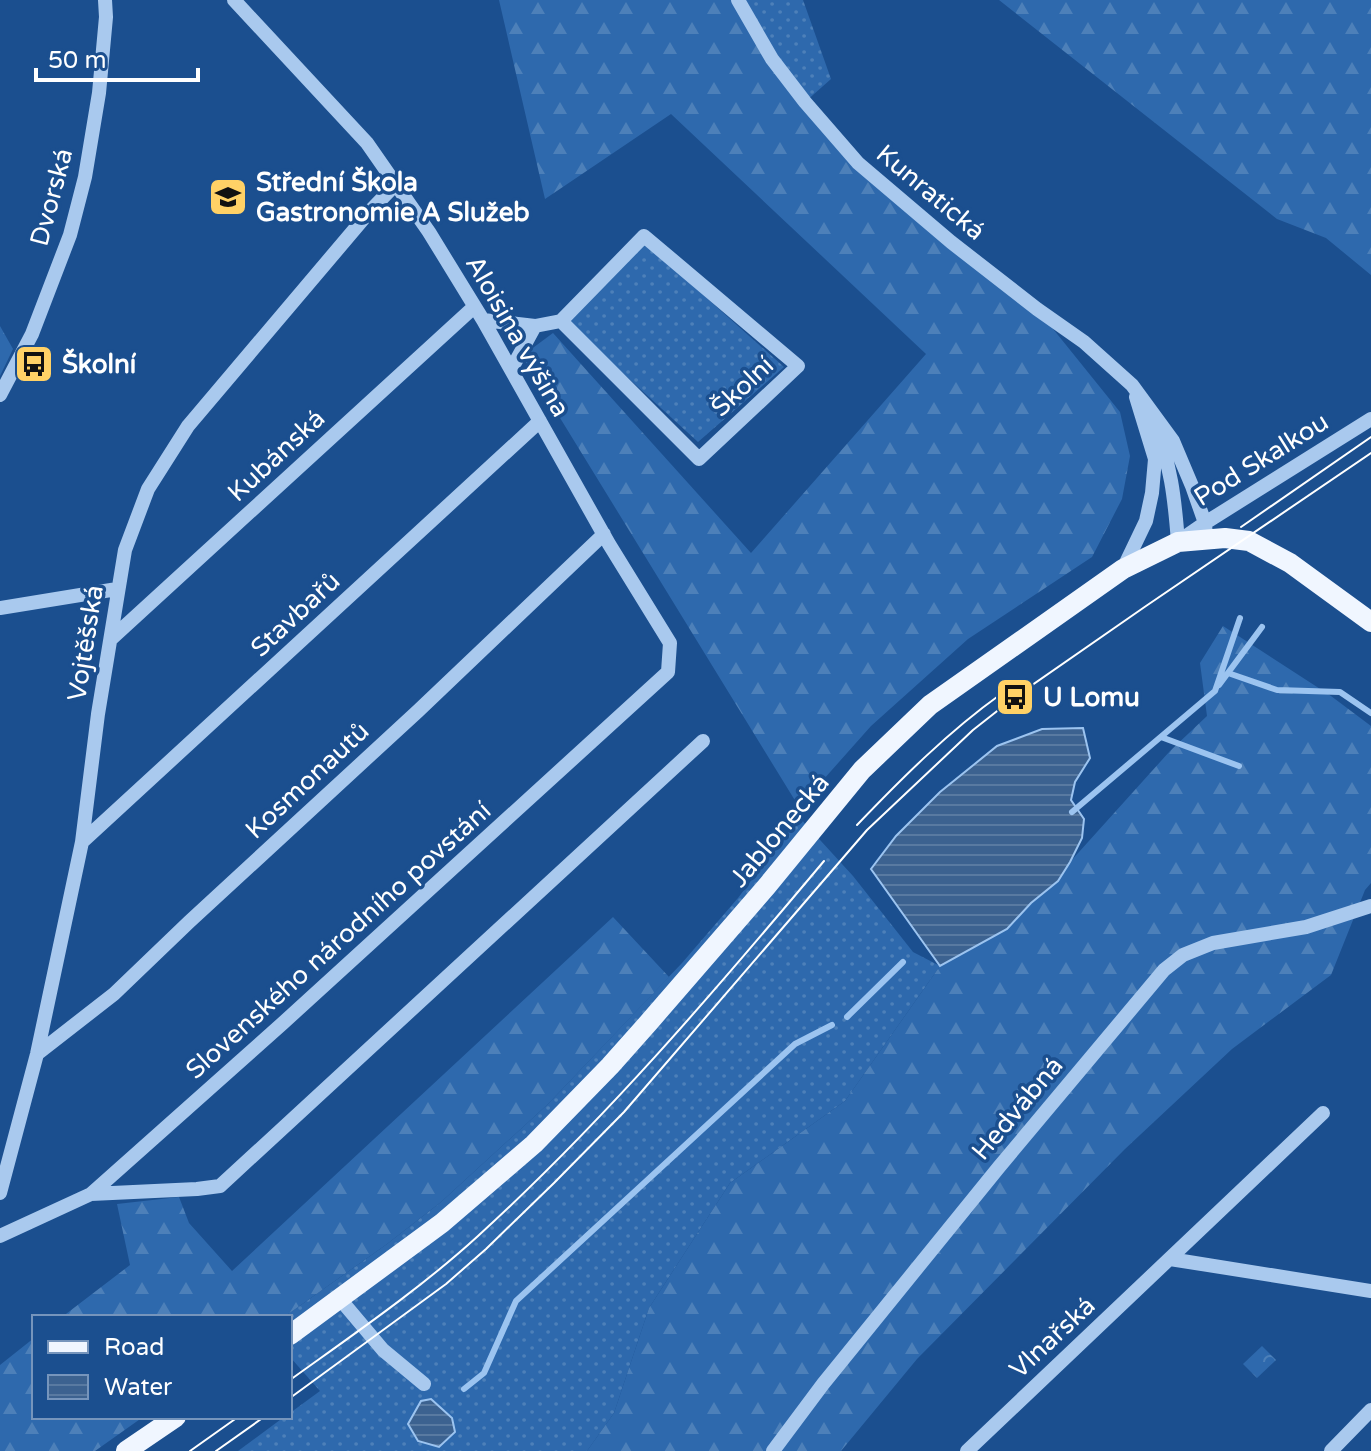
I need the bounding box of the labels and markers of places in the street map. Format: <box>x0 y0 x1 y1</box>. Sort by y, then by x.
place label: Střední Škola Gastronomie A Služeb <box>256 166 530 228</box>
school or university icon: Střední Škola Gastronomie A Služeb <box>207 176 249 218</box>
bus stop icon: Školní <box>13 343 55 385</box>
place label: Školní <box>62 348 137 380</box>
bus stop icon: U Lomu <box>994 676 1036 718</box>
place label: U Lomu <box>1043 682 1140 713</box>

